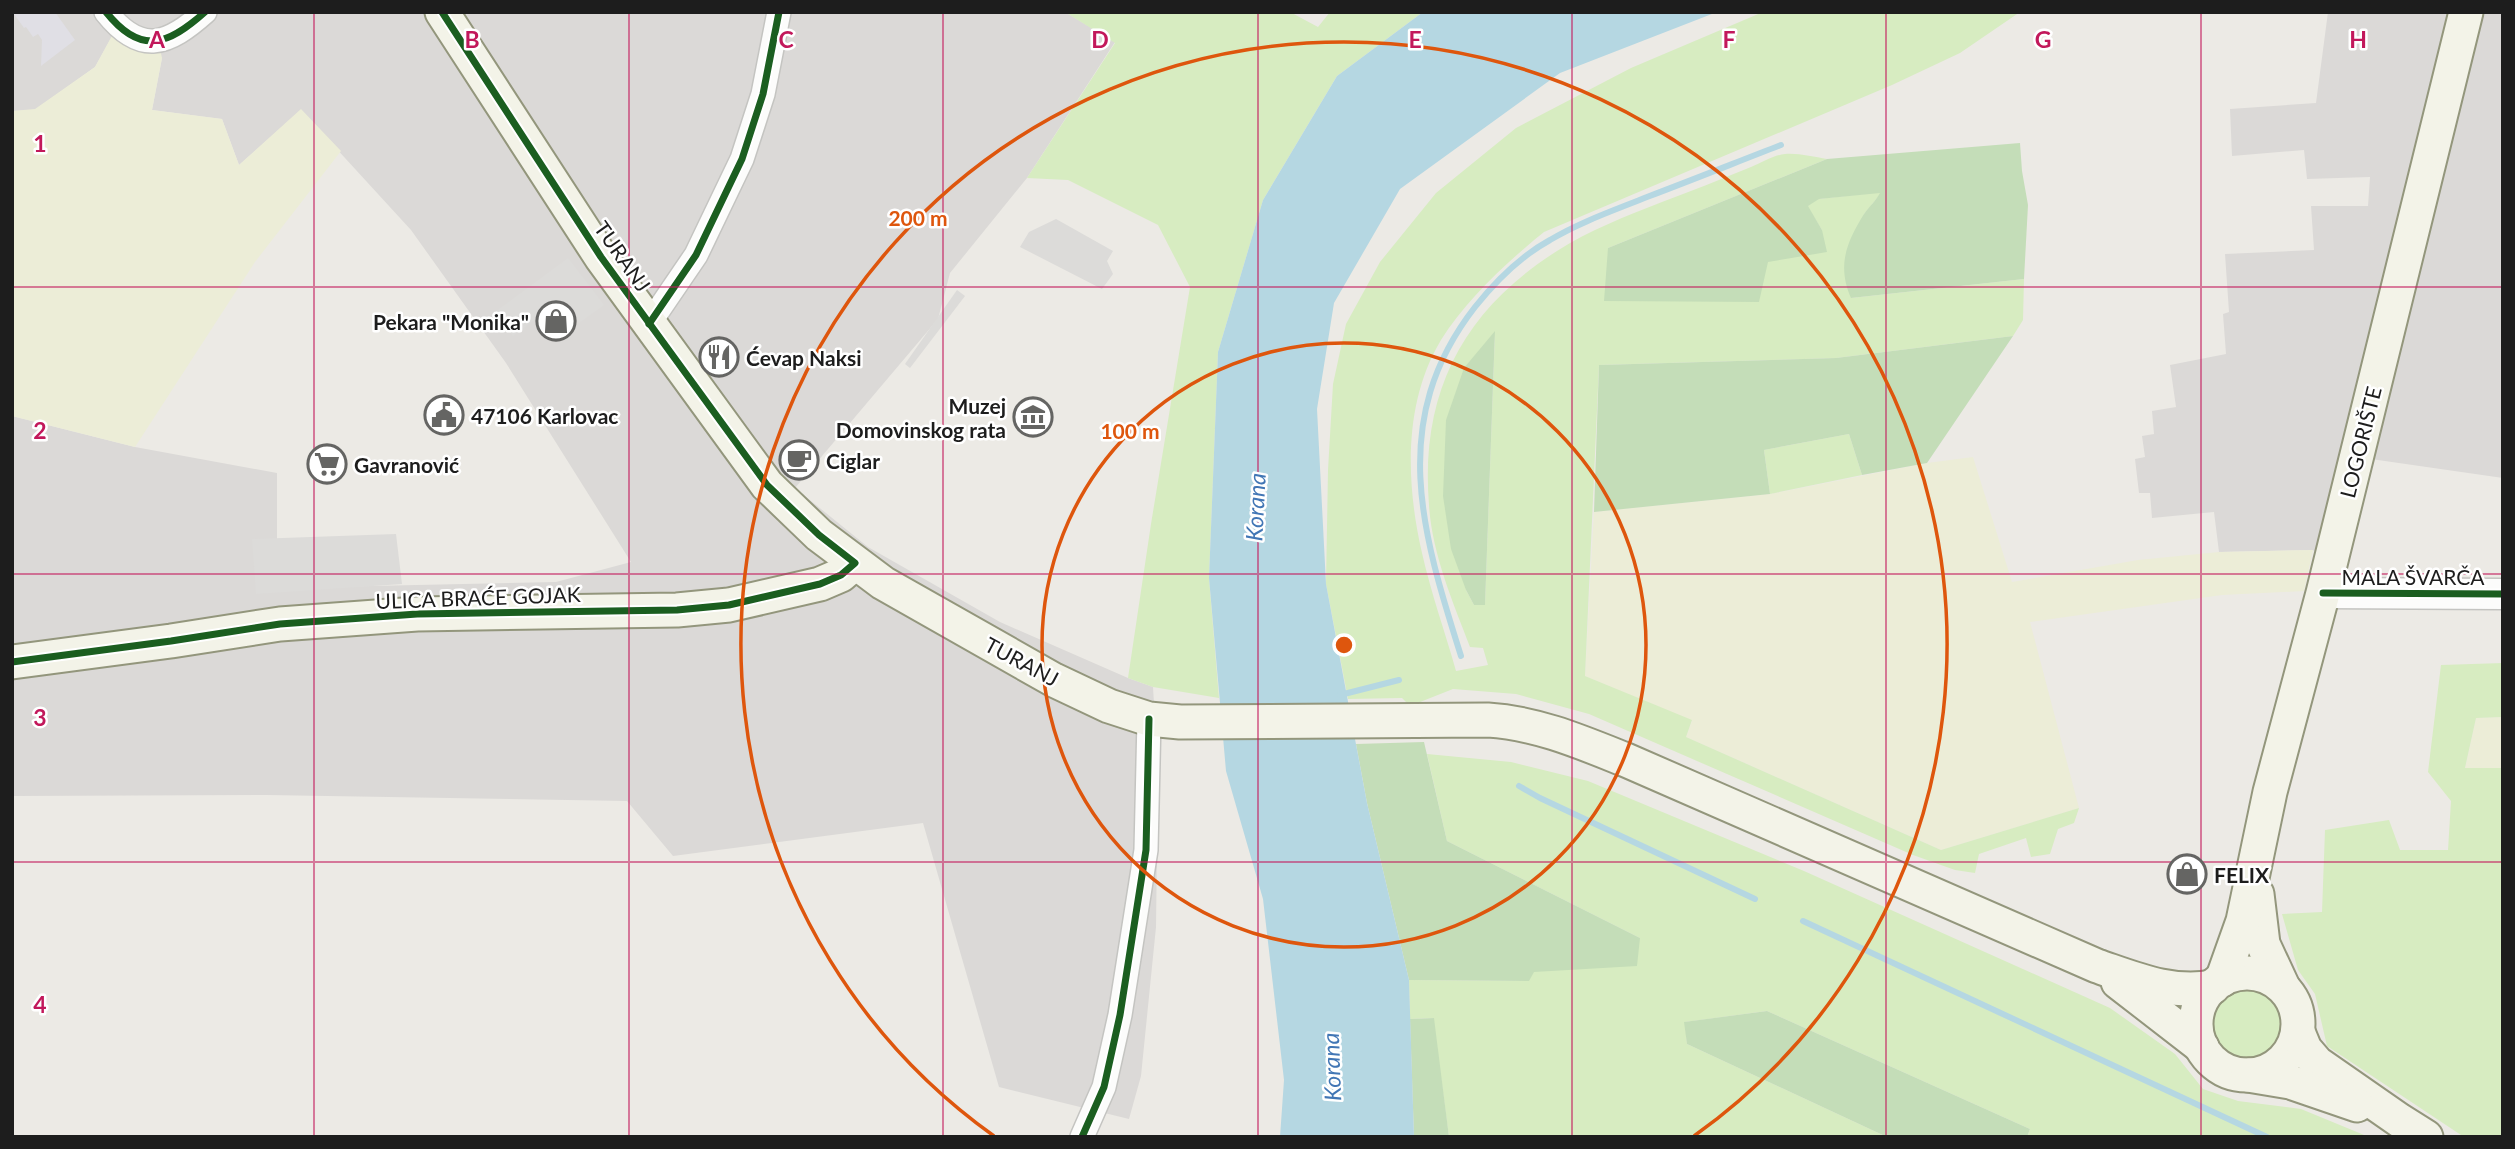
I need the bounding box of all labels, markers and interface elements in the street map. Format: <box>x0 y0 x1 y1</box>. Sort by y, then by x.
text: A <box>148 25 166 53</box>
text: B <box>464 25 480 53</box>
text: C <box>778 25 794 53</box>
text: D <box>1091 25 1109 53</box>
text: E <box>1408 25 1422 53</box>
text: F <box>1722 25 1736 53</box>
text: G <box>2035 25 2051 53</box>
text: H <box>2349 25 2367 53</box>
text: 1 <box>33 129 47 157</box>
text: 200 m <box>888 205 948 230</box>
street label: TURANJ <box>590 216 656 296</box>
shop icon: Pekara "Monika" <box>535 300 577 342</box>
place label: Pekara "Monika" <box>373 309 529 334</box>
restaurant icon: Ćevap Naksi <box>698 336 740 378</box>
place label: Ćevap Naksi <box>746 345 861 370</box>
street label: LOGORIŠTE <box>2334 384 2386 500</box>
place label: Muzej Domovinskog rata <box>836 393 1006 442</box>
public building icon: 47106 Karlovac <box>423 394 465 436</box>
museum icon: Muzej Domovinskog rata <box>1012 396 1054 438</box>
place label: 47106 Karlovac <box>471 403 618 428</box>
text: 2 <box>33 416 47 444</box>
text: 100 m <box>1100 418 1160 443</box>
cafe icon: Ciglar <box>778 439 820 481</box>
supermarket icon: Gavranović <box>306 443 348 485</box>
place label: Ciglar <box>826 448 880 473</box>
place label: Gavranović <box>354 452 459 477</box>
water label: Korana <box>1239 472 1271 542</box>
street label: MALA ŠVARČA <box>2341 564 2485 589</box>
street label: ULICA BRAĆE GOJAK <box>375 581 581 613</box>
street label: TURANJ <box>981 631 1063 691</box>
centre of rings <box>1332 633 1356 657</box>
text: 3 <box>33 703 47 731</box>
shop icon: FELIX <box>2166 853 2208 895</box>
place label: FELIX <box>2214 862 2270 887</box>
text: 4 <box>33 990 47 1018</box>
water label: Korana <box>1316 1032 1346 1102</box>

